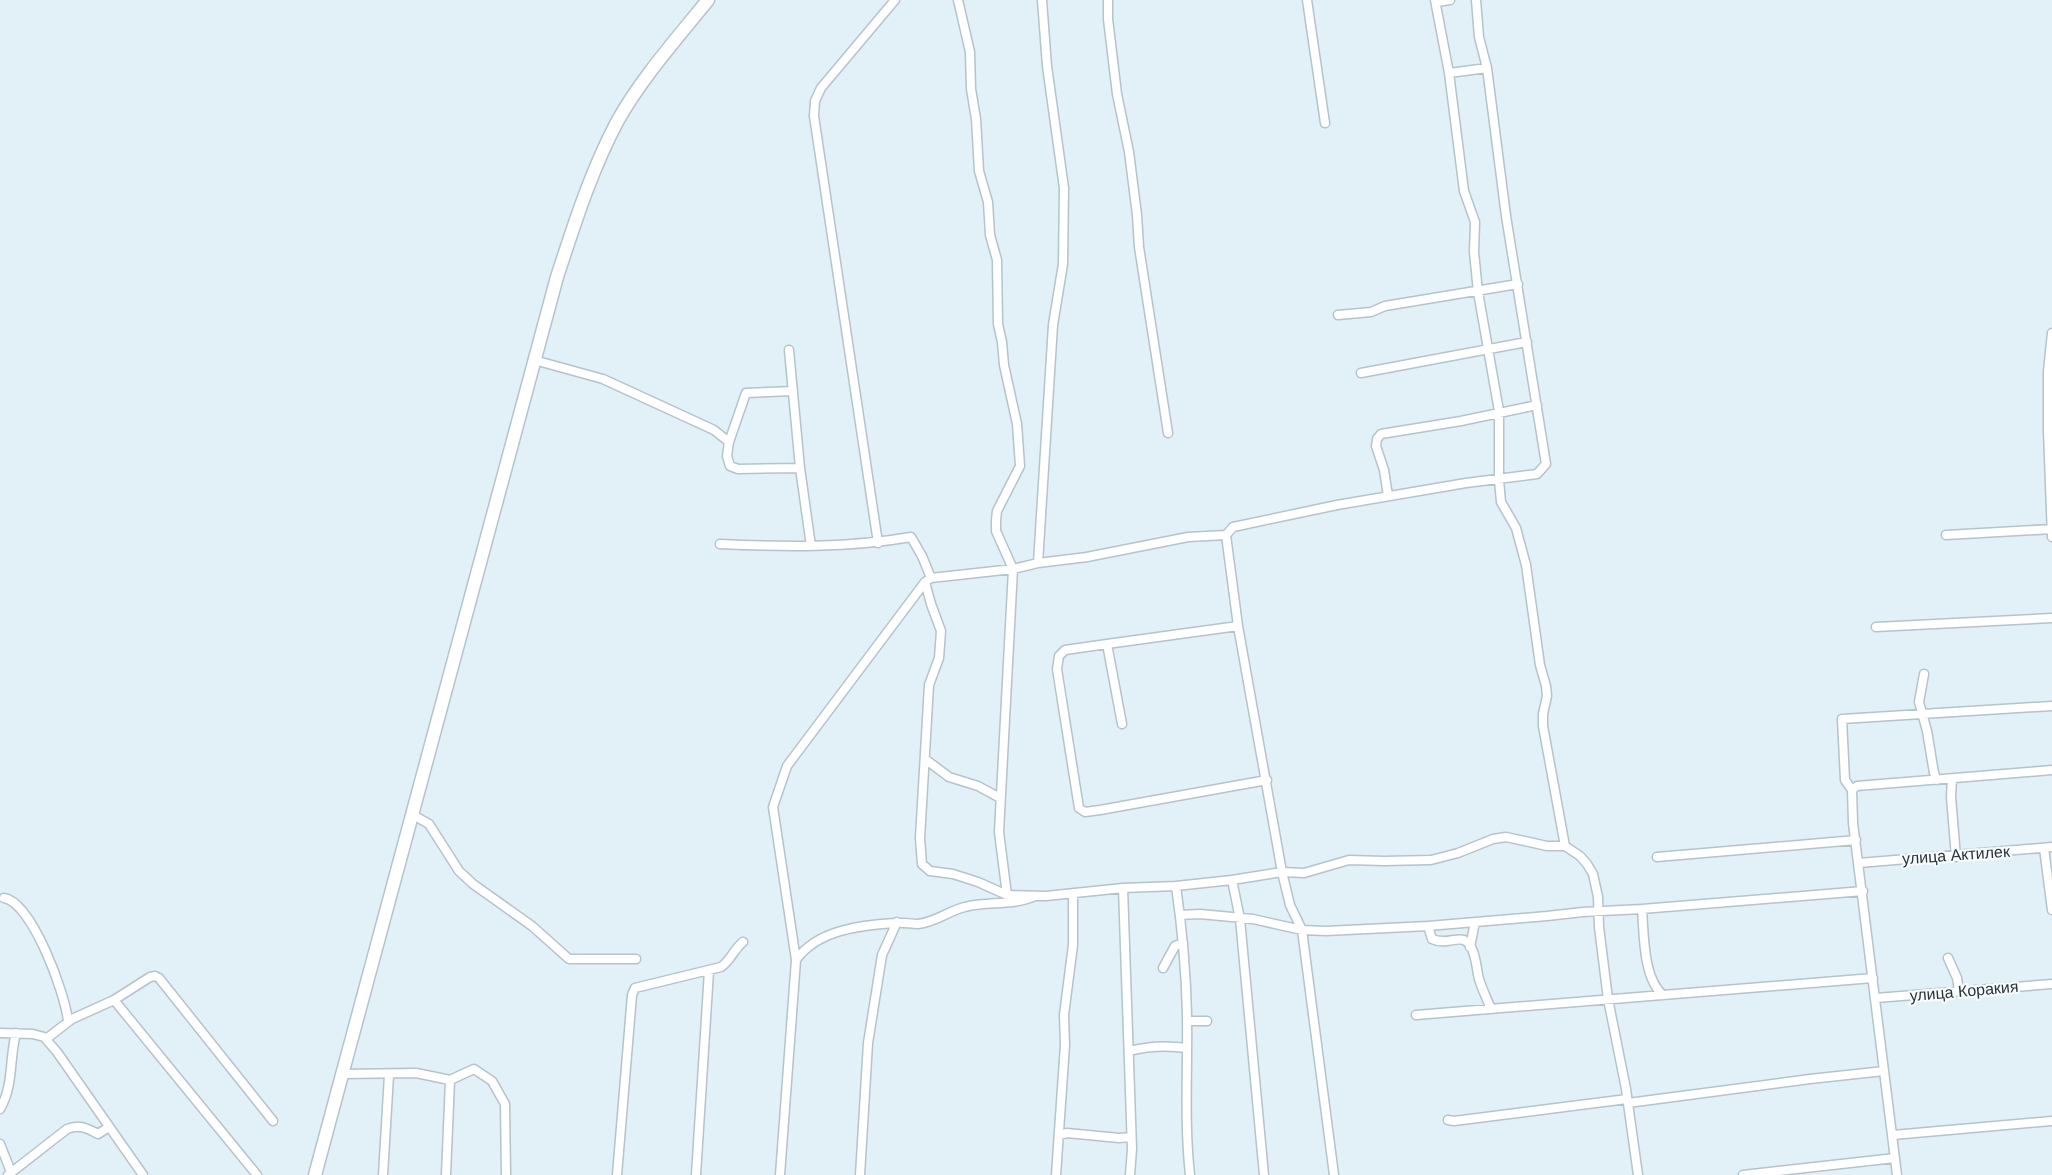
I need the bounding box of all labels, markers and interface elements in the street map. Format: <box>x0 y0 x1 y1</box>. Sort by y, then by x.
street label: улица Актилек <box>1902 843 2011 867</box>
street label: улица Коракия <box>1909 978 2019 1004</box>

